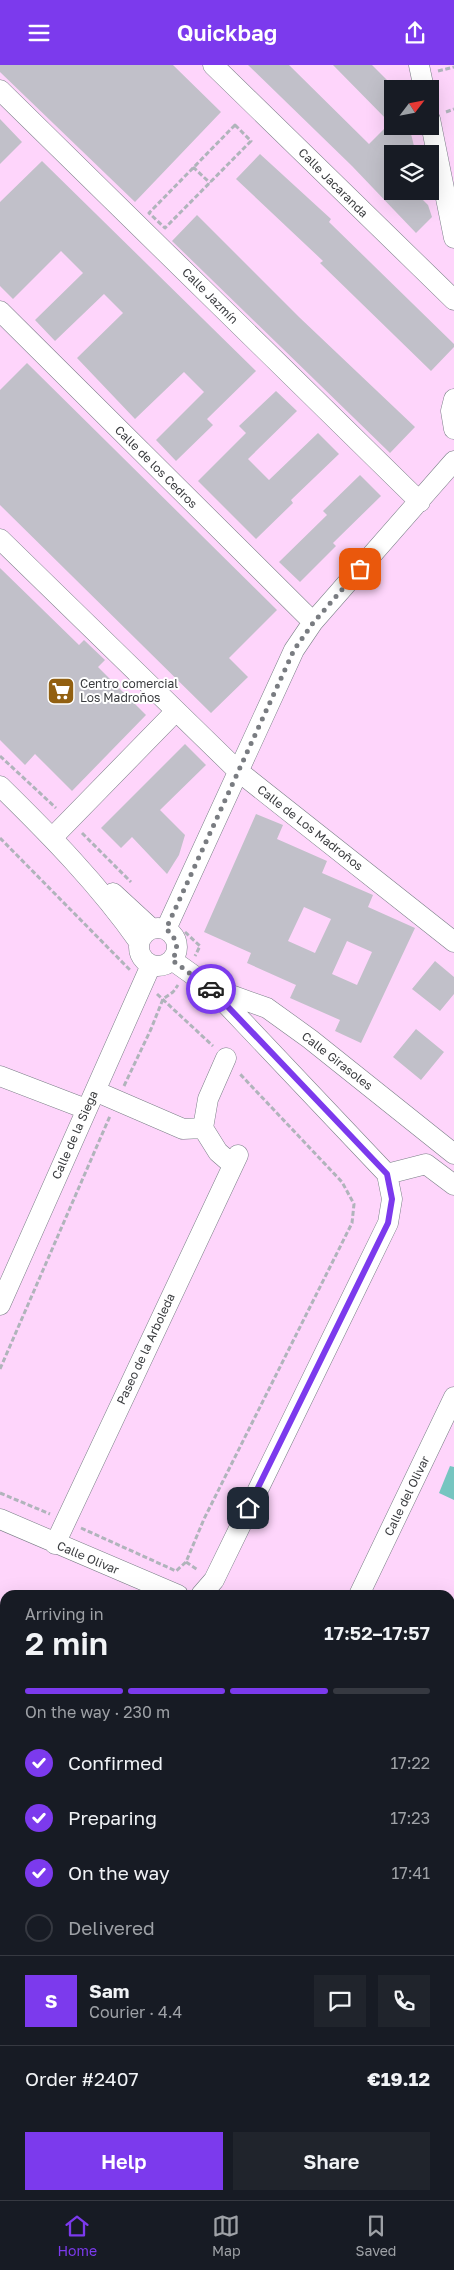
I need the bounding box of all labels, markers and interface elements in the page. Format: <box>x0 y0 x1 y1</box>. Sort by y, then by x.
icon: menu <box>25 19 53 47</box>
text: Quickbag <box>177 19 277 46</box>
icon: share <box>401 19 429 47</box>
north arrow <box>384 80 439 135</box>
map controls <box>384 80 439 200</box>
street label: Calle Jacaranda <box>295 145 371 221</box>
button: layers <box>384 145 439 200</box>
street label: Calle Jazmín <box>179 264 242 327</box>
street label: Calle de los Cedros <box>112 422 201 511</box>
pin <box>339 548 381 590</box>
icon: bag <box>346 555 374 583</box>
supermarket icon: Centro comercial Los Madroños <box>46 676 76 706</box>
place label: Centro comercial Los Madroños <box>80 676 178 705</box>
street label: Calle de Los Madroños <box>254 782 366 874</box>
courier <box>186 964 236 1014</box>
icon: car <box>197 975 225 1003</box>
street label: Calle Girasoles <box>299 1028 376 1093</box>
street label: Calle de la Siega <box>48 1088 101 1181</box>
street label: Paseo de la Arboleda <box>113 1291 178 1407</box>
street label: Calle del Olivar <box>381 1453 433 1538</box>
pin <box>227 1487 269 1529</box>
icon: home <box>234 1494 262 1522</box>
street label: Calle Olivar <box>55 1538 122 1578</box>
text: Arriving in <box>25 1604 104 1624</box>
text: 17:52–17:57 <box>324 1621 430 1644</box>
text: 2 min <box>25 1624 108 1662</box>
text: On the way · 230 m <box>25 1702 170 1722</box>
icon: check <box>25 1749 53 1777</box>
text: Confirmed <box>68 1751 163 1774</box>
text: 17:22 <box>390 1753 430 1773</box>
icon: check <box>25 1804 53 1832</box>
text: Preparing <box>68 1806 157 1829</box>
text: 17:23 <box>390 1808 430 1828</box>
icon: check <box>25 1859 53 1887</box>
text: On the way <box>68 1861 170 1884</box>
text: 17:41 <box>391 1863 430 1883</box>
text: Delivered <box>68 1916 155 1939</box>
button: chat <box>314 1975 366 2027</box>
button: phone <box>378 1975 430 2027</box>
text: Sam <box>89 1979 129 2002</box>
text: S <box>45 1989 57 2012</box>
text: Courier · 4.4 <box>89 2002 182 2022</box>
text: Order #2407 <box>25 2067 139 2090</box>
text: €19.12 <box>367 2067 430 2090</box>
button: Help <box>25 2132 223 2190</box>
button: Share <box>233 2132 430 2190</box>
tab: Home <box>57 2212 97 2259</box>
tab: Map <box>212 2212 241 2259</box>
tab: Saved <box>356 2212 396 2259</box>

